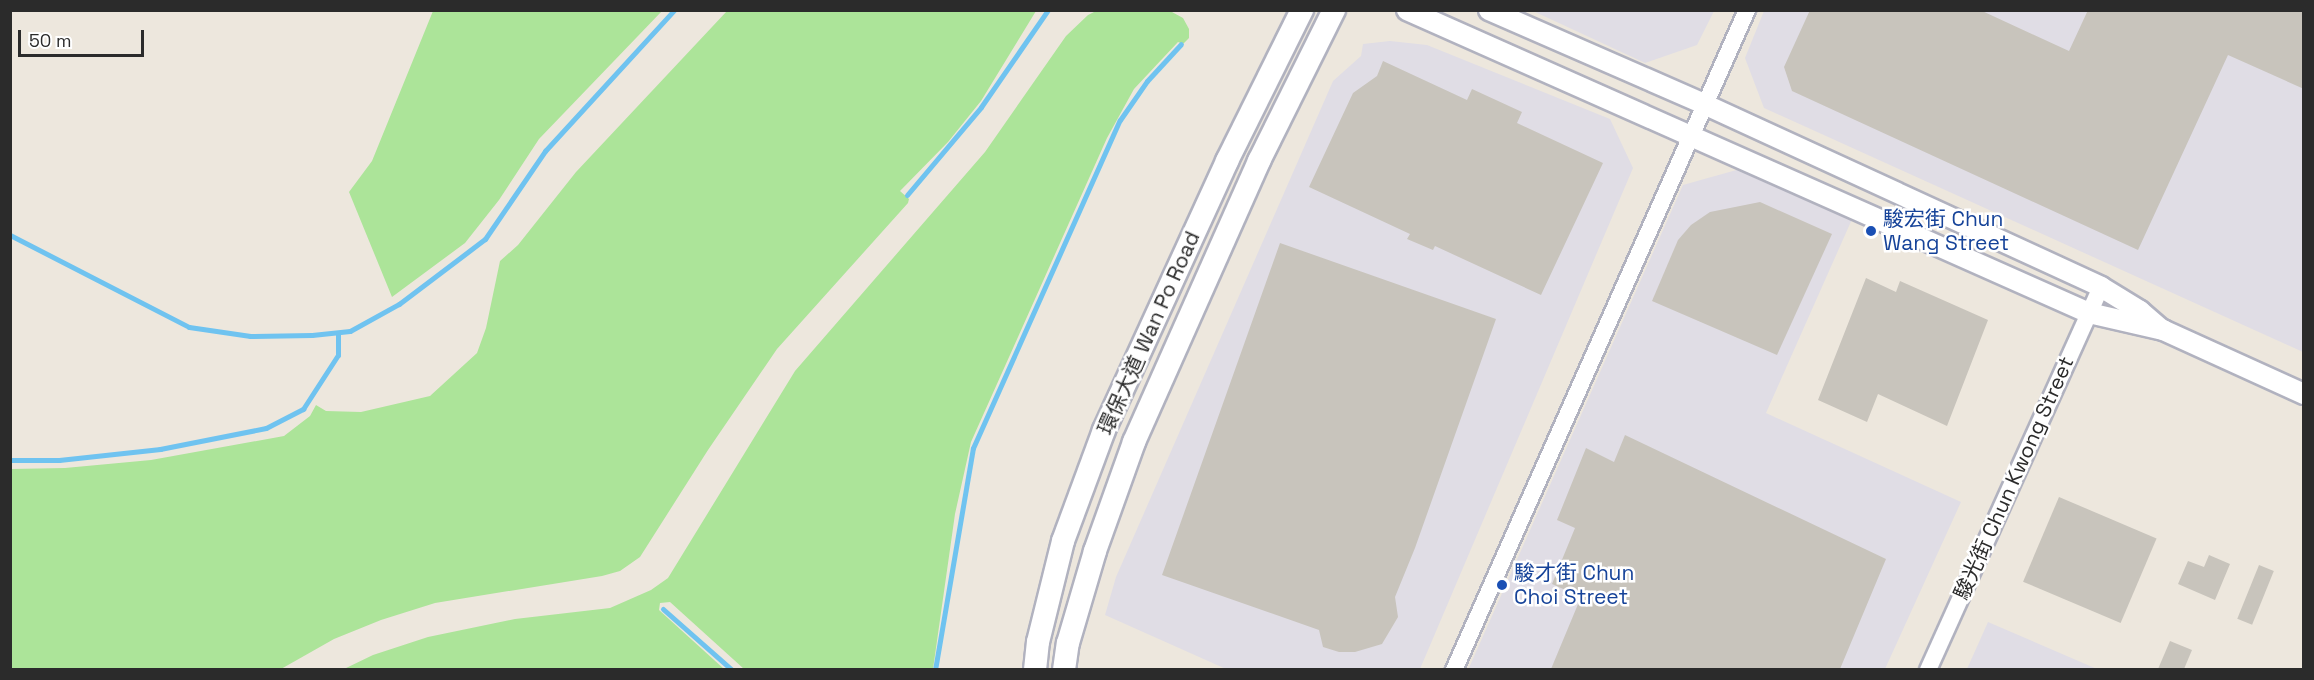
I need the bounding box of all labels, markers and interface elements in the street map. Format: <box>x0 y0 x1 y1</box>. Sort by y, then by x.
scale bar <box>21 18 147 56</box>
text: 50 m <box>29 29 71 52</box>
place label: 駿宏街 Chun Wang Street <box>1883 206 2009 256</box>
marker: 駿宏街 Chun Wang Street <box>1864 224 1878 238</box>
street label: 環保大道 Wan Po Road <box>1093 227 1205 439</box>
street label: 駿光街 Chun Kwong Street <box>1949 352 2079 604</box>
place label: 駿才街 Chun Choi Street <box>1514 560 1634 610</box>
marker: 駿才街 Chun Choi Street <box>1495 578 1509 592</box>

